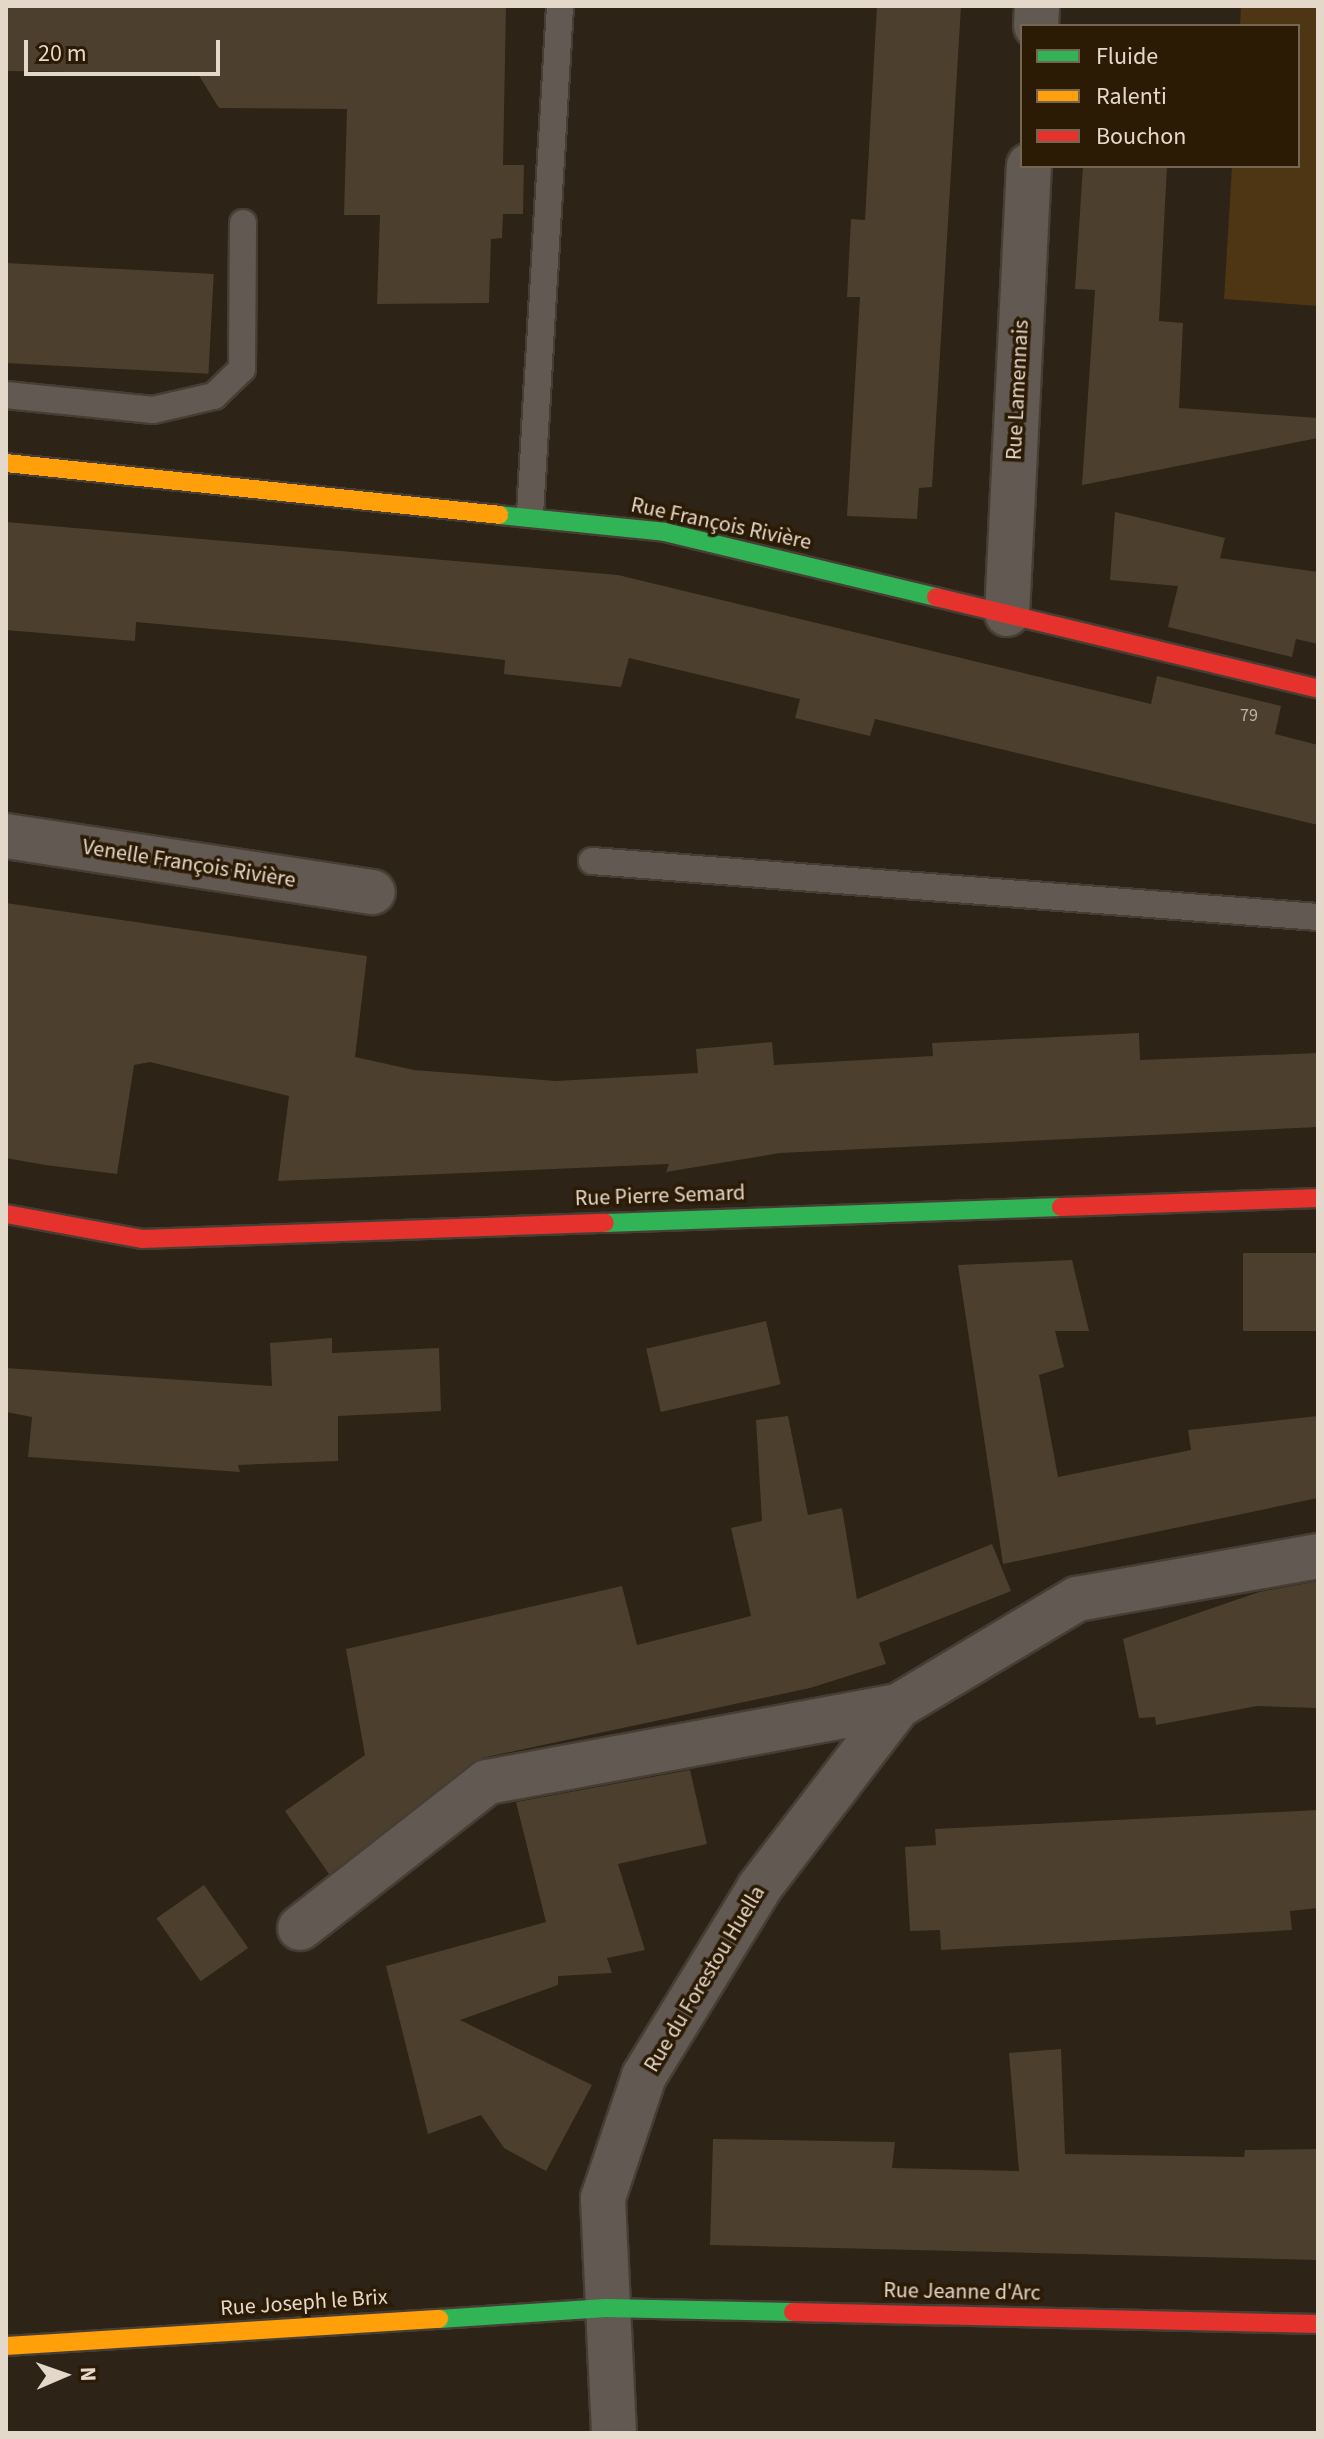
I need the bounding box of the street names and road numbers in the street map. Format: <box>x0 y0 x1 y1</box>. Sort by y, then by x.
street label: Rue Lamennais <box>1001 319 1035 461</box>
street label: Rue François Rivière <box>628 492 814 556</box>
street label: Venelle François Rivière <box>81 834 297 894</box>
street label: Rue Pierre Semard <box>574 1180 746 1212</box>
street label: Rue du Forestou Huella <box>639 1881 771 2077</box>
street label: Rue Jeanne d'Arc <box>883 2277 1041 2307</box>
street label: Rue Joseph le Brix <box>219 2284 389 2322</box>

